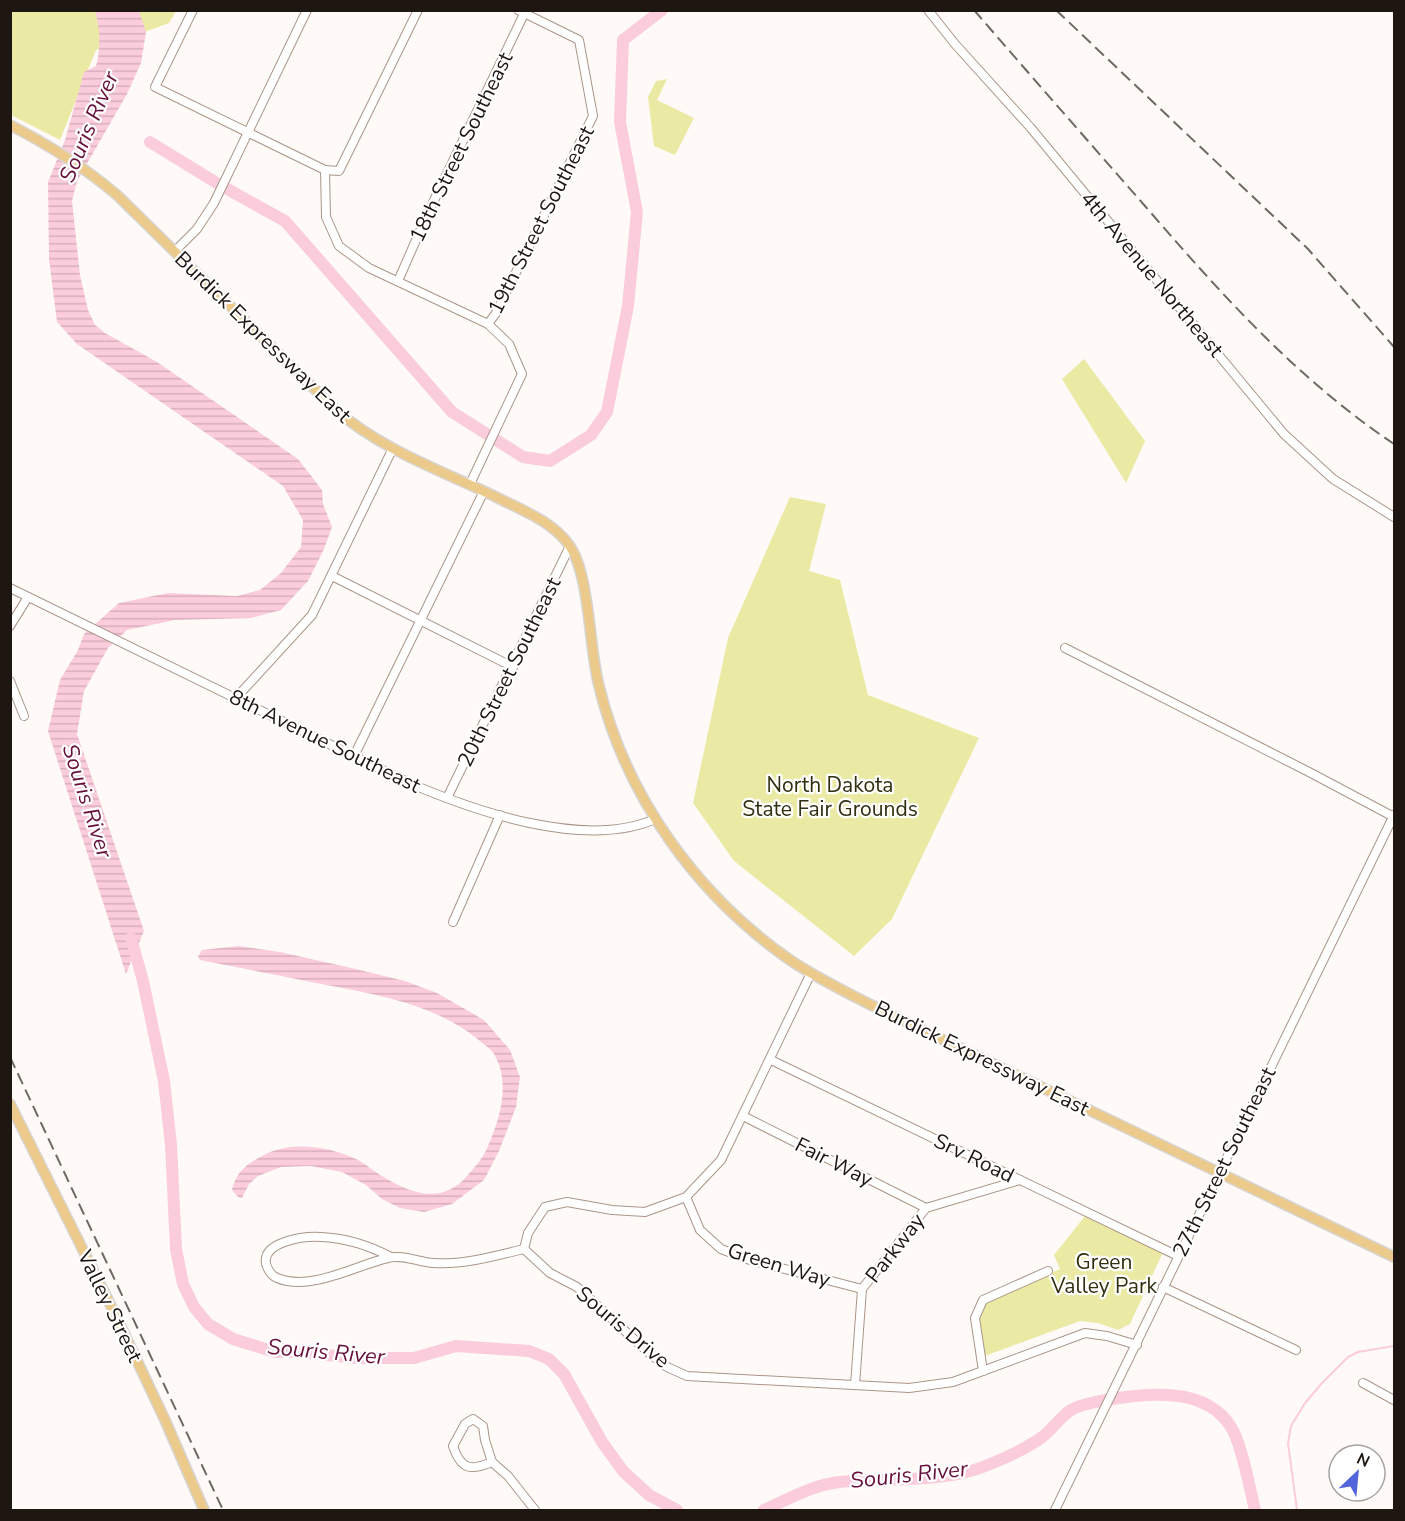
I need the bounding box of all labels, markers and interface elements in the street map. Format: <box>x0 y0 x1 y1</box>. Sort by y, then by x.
street label: 18th Street Southeast <box>403 47 519 247</box>
water label: Souris River <box>52 66 126 187</box>
street label: 19th Street Southeast <box>481 120 601 319</box>
street label: 4th Avenue Northeast <box>1074 185 1230 363</box>
street label: Burdick Expressway East <box>169 245 358 429</box>
street label: 20th Street Southeast <box>451 572 567 772</box>
street label: 8th Avenue Southeast <box>225 683 426 800</box>
water label: Souris River <box>55 740 120 863</box>
park label: North Dakota State Fair Grounds <box>742 771 918 823</box>
street label: Burdick Expressway East <box>870 994 1094 1122</box>
street label: 27th Street Southeast <box>1166 1062 1282 1262</box>
street label: Srv Road <box>929 1127 1019 1189</box>
street label: Fair Way <box>790 1131 878 1194</box>
street label: Parkway <box>859 1207 931 1288</box>
street label: Green Way <box>724 1236 834 1294</box>
street label: Valley Street <box>70 1244 149 1367</box>
park label: Green Valley Park <box>1050 1248 1157 1300</box>
street label: Souris Drive <box>570 1280 676 1374</box>
water label: Souris River <box>266 1332 387 1372</box>
north arrow <box>1327 1443 1387 1503</box>
text: N <box>1353 1448 1373 1473</box>
water label: Souris River <box>849 1454 970 1496</box>

